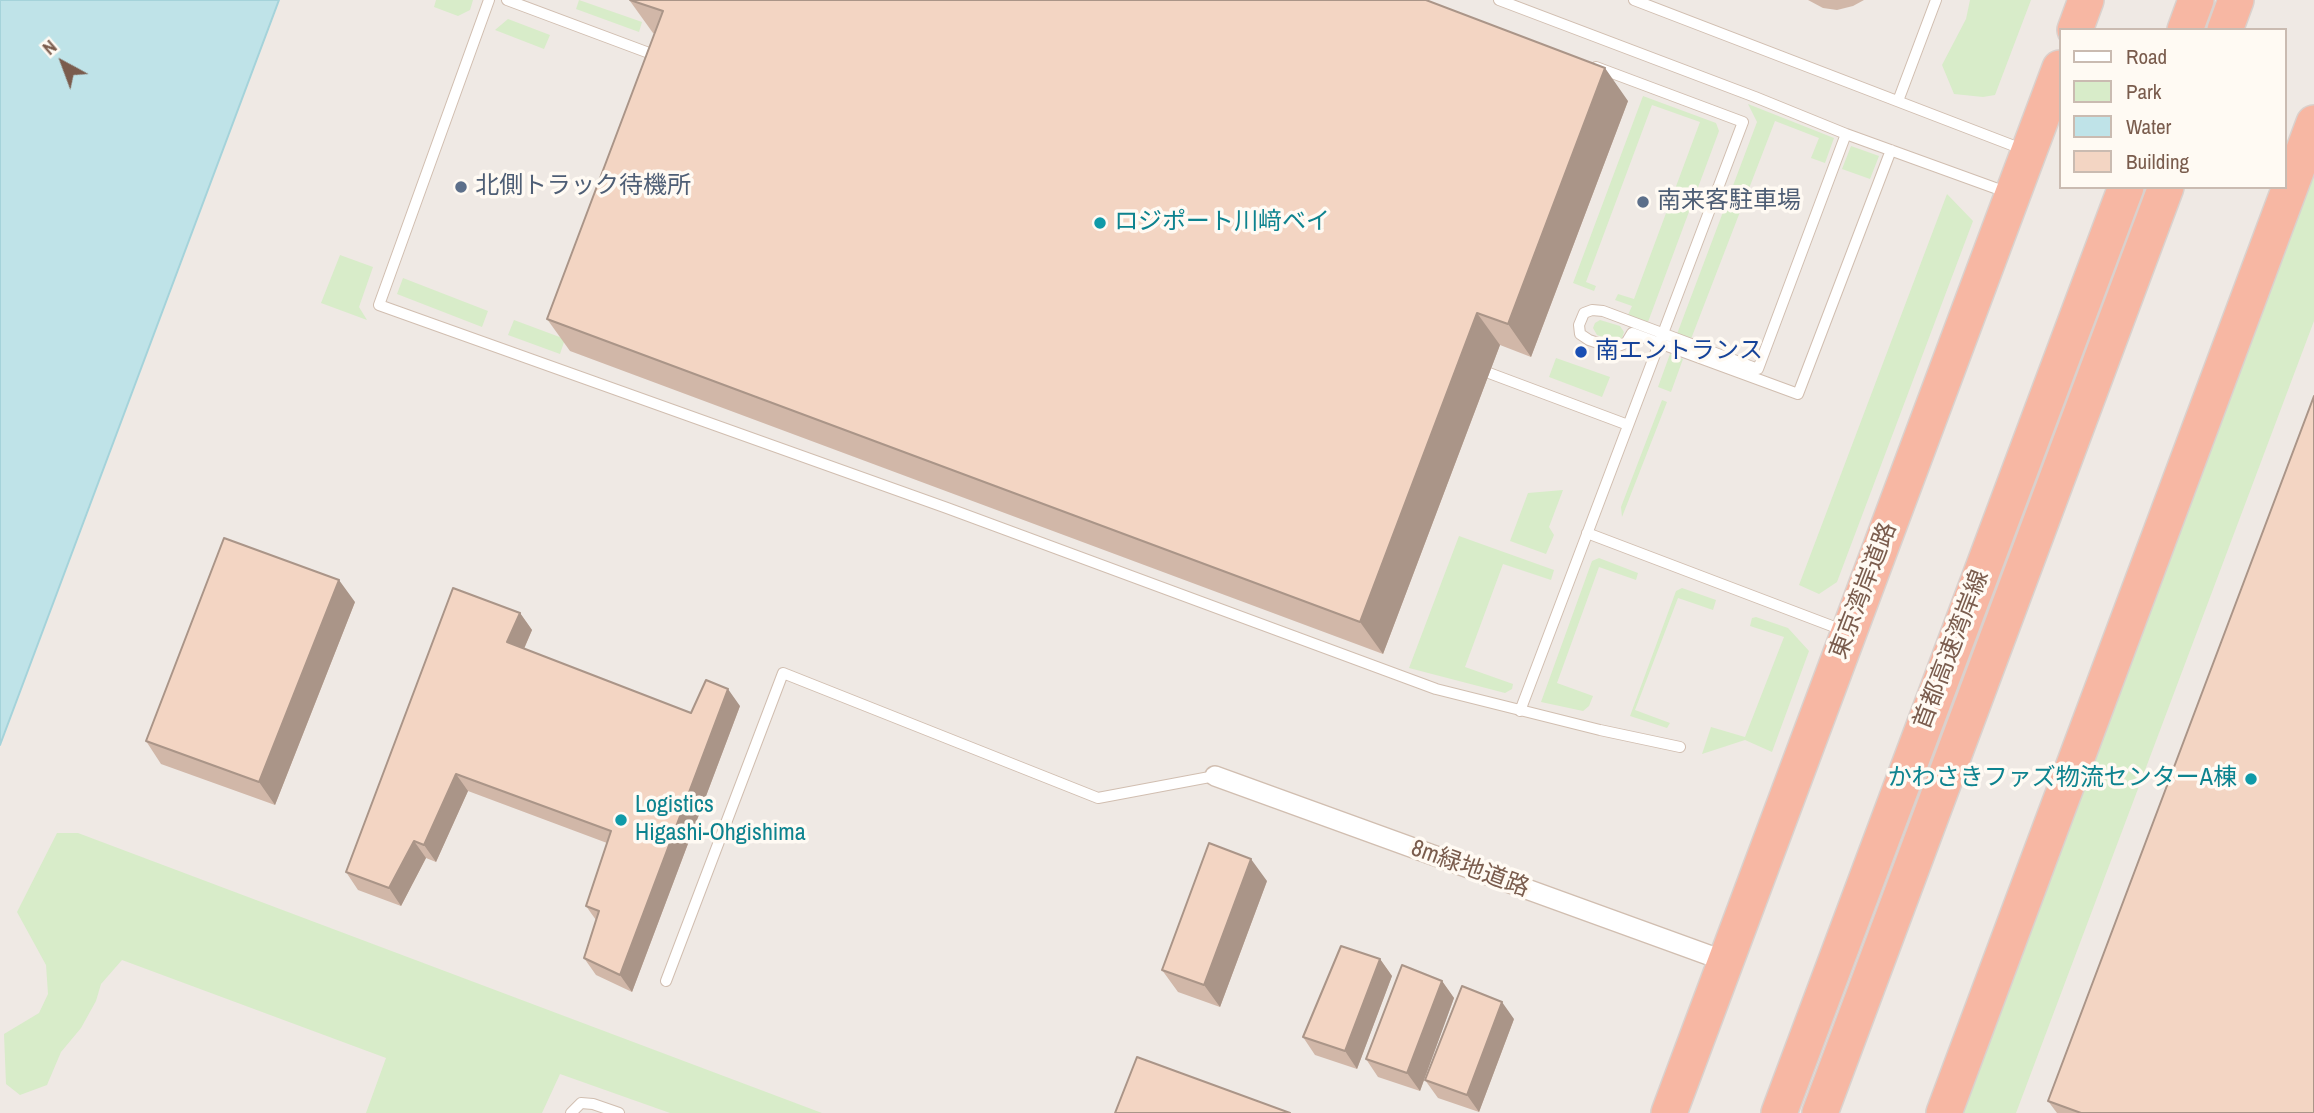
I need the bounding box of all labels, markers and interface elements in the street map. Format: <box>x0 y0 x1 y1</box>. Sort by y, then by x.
north arrow <box>28 28 98 98</box>
legend <box>2058 28 2286 189</box>
text: N <box>36 34 62 61</box>
text: Road <box>2126 42 2167 71</box>
text: Park <box>2126 77 2161 106</box>
text: Water <box>2126 112 2171 141</box>
text: Building <box>2126 147 2189 176</box>
place label: 北側トラック待機所 <box>475 173 691 201</box>
marker: 北側トラック待機所 <box>453 179 469 195</box>
place label: 南来客駐車場 <box>1657 188 1801 216</box>
marker: 南来客駐車場 <box>1635 194 1651 210</box>
place label: ロジポート川﨑ベイ <box>1114 209 1330 237</box>
marker: ロジポート川﨑ベイ <box>1092 215 1108 231</box>
place label: 南エントランス <box>1595 338 1763 366</box>
marker: 南エントランス <box>1573 344 1589 360</box>
street label: 東京湾岸道路 <box>1825 519 1903 663</box>
street label: 首都高速湾岸線 <box>1908 566 1996 734</box>
place label: かわさきファズ物流センターA棟 <box>1888 765 2237 793</box>
marker: かわさきファズ物流センターA棟 <box>2243 771 2259 787</box>
place label: Logistics Higashi-Ohgishima <box>635 792 806 848</box>
marker: Logistics Higashi-Ohgishima <box>613 812 629 828</box>
street label: 8m緑地道路 <box>1407 834 1533 904</box>

